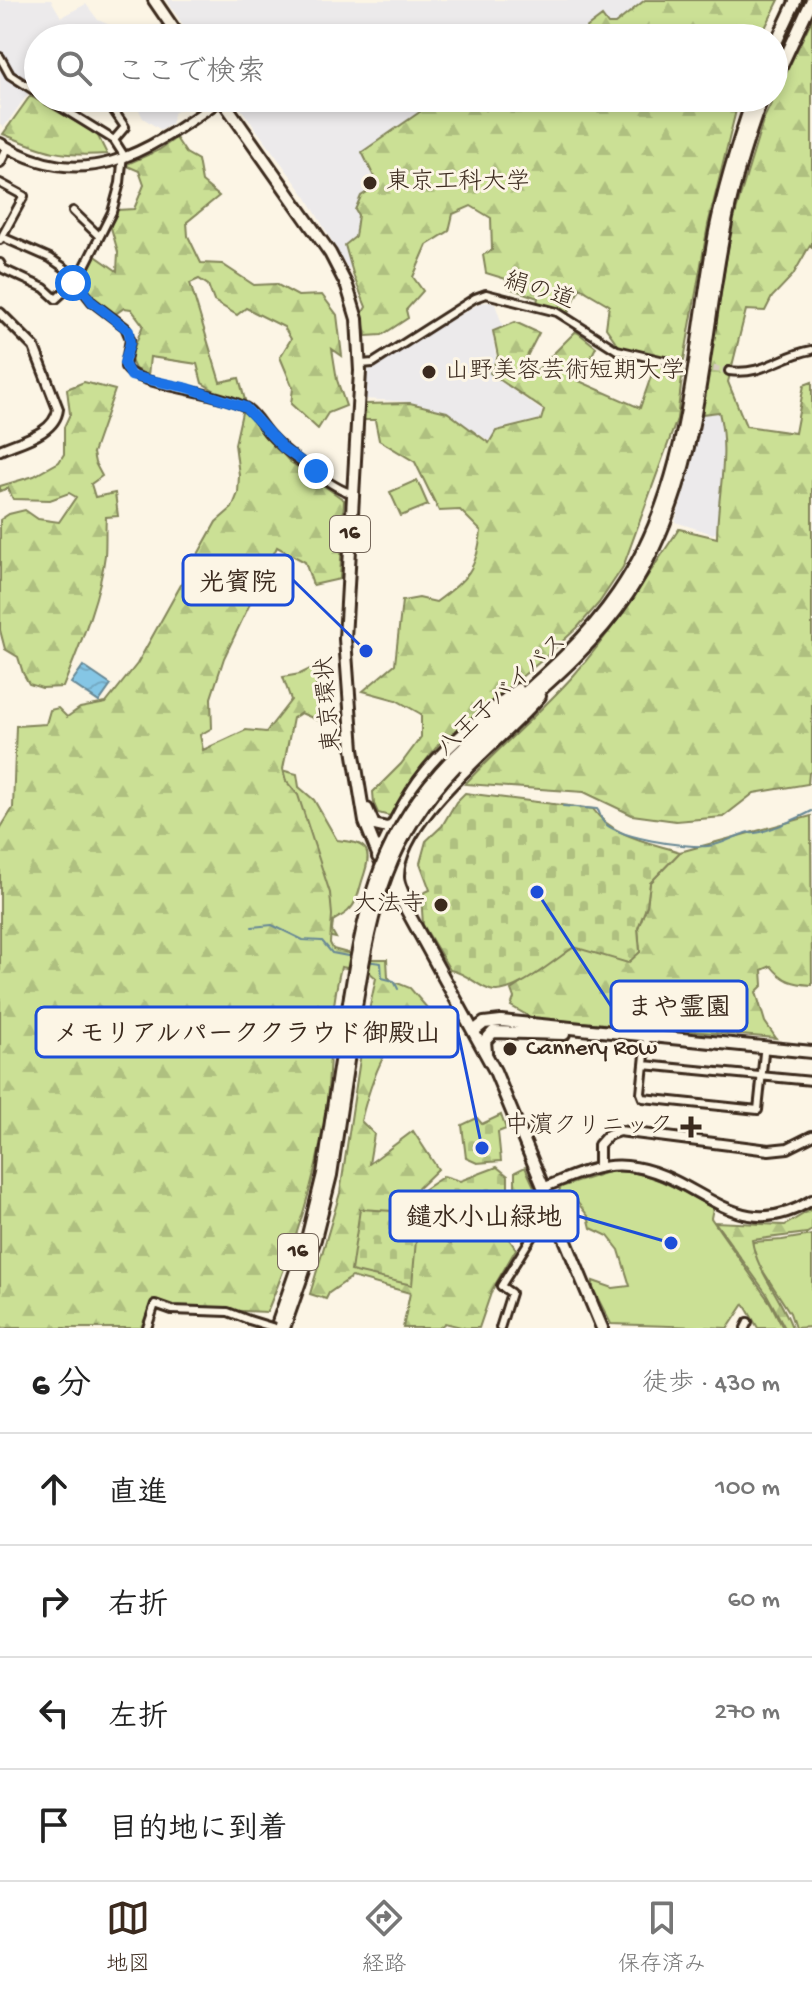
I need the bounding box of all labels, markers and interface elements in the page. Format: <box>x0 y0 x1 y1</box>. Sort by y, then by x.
search box <box>24 24 788 112</box>
icon: search <box>52 46 96 90</box>
text: ここで検索 <box>116 57 266 92</box>
place label: 東京工科大学 <box>386 168 530 198</box>
marker: 東京工科大学 <box>361 174 379 192</box>
route start <box>55 265 91 301</box>
street label: 絹の道 <box>500 266 578 317</box>
place label: 山野美容芸術短期大学 <box>445 357 685 387</box>
marker: 山野美容芸術短期大学 <box>420 363 438 381</box>
route end <box>298 453 334 489</box>
road number: 16 <box>330 516 370 552</box>
callout: 光賓院 <box>183 555 293 605</box>
text: 光賓院 <box>199 568 277 601</box>
street label: 八王子バイパス <box>432 628 574 764</box>
street label: 東京環状 <box>310 655 349 753</box>
place label: 大法寺 <box>353 890 425 920</box>
marker: 大法寺 <box>432 896 450 914</box>
callout: まや霊園 <box>611 981 747 1031</box>
text: まや霊園 <box>627 994 731 1026</box>
callout: メモリアルパーククラウド御殿山 <box>36 1007 458 1057</box>
text: メモリアルパーククラウド御殿山 <box>53 1020 441 1052</box>
place label: Cannery Row <box>526 1035 658 1064</box>
marker: Cannery Row <box>501 1040 519 1058</box>
place label: 中濵クリニック <box>505 1112 673 1142</box>
marker: 中濵クリニック <box>680 1116 702 1138</box>
callout: 鑓水小山緑地 <box>390 1191 578 1241</box>
text: 鑓水小山緑地 <box>406 1204 562 1236</box>
road number: 16 <box>278 1234 318 1270</box>
text: 6 分 <box>32 1367 91 1407</box>
text: 徒歩 · 430 m <box>642 1370 780 1401</box>
icon: ahead <box>32 1467 76 1511</box>
text: 100 m <box>715 1474 780 1505</box>
text: 直進 <box>108 1478 168 1513</box>
icon: right <box>32 1579 76 1623</box>
text: 60 m <box>727 1586 780 1617</box>
text: 右折 <box>108 1590 168 1625</box>
icon: left <box>32 1691 76 1735</box>
text: 270 m <box>714 1698 780 1729</box>
text: 左折 <box>108 1702 168 1737</box>
icon: arrive <box>32 1803 76 1847</box>
text: 目的地に到着 <box>108 1814 288 1849</box>
tab: 地図 <box>106 1896 150 1979</box>
tab: 経路 <box>362 1896 406 1979</box>
tab: 保存済み <box>618 1896 706 1979</box>

